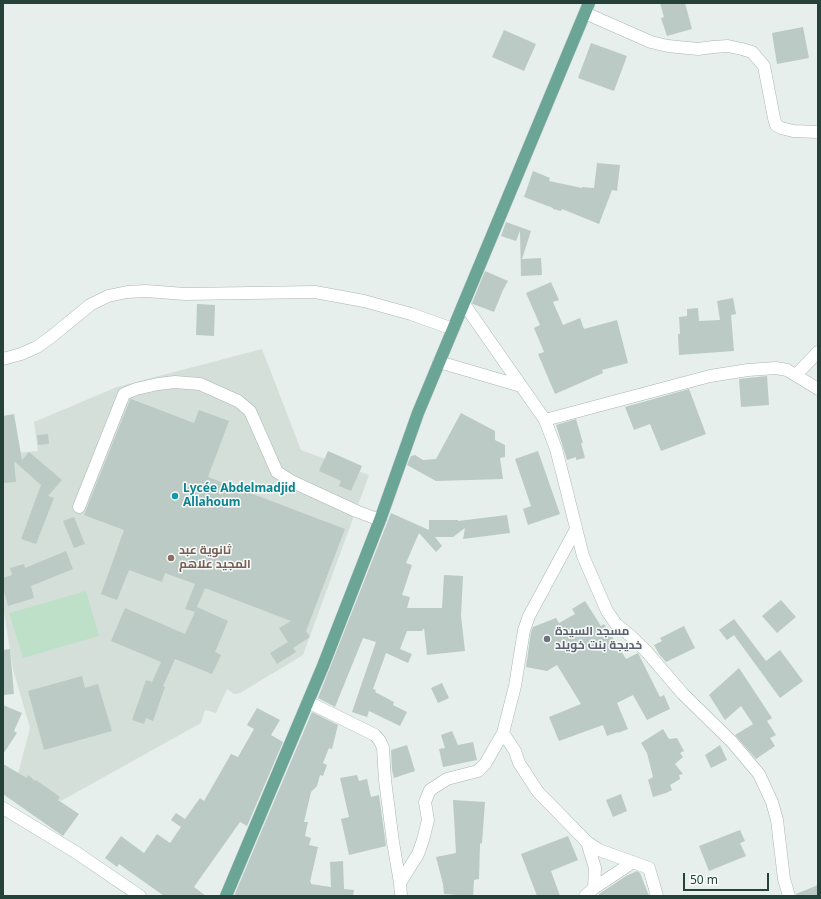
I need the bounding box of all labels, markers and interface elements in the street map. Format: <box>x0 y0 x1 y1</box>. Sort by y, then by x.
place label: Lycée Abdelmadjid Allahoum <box>183 482 296 510</box>
marker: Lycée Abdelmadjid Allahoum <box>170 491 180 501</box>
place label: ثانوية عبد المجيد علاهم <box>179 544 251 572</box>
marker: ثانوية عبد المجيد علاهم <box>166 553 176 563</box>
place label: مسجد السيدة خديجة بنت خويلد <box>555 625 642 653</box>
marker: مسجد السيدة خديجة بنت خويلد <box>542 634 552 644</box>
scale bar <box>685 865 771 891</box>
text: 50 m <box>690 871 718 888</box>

